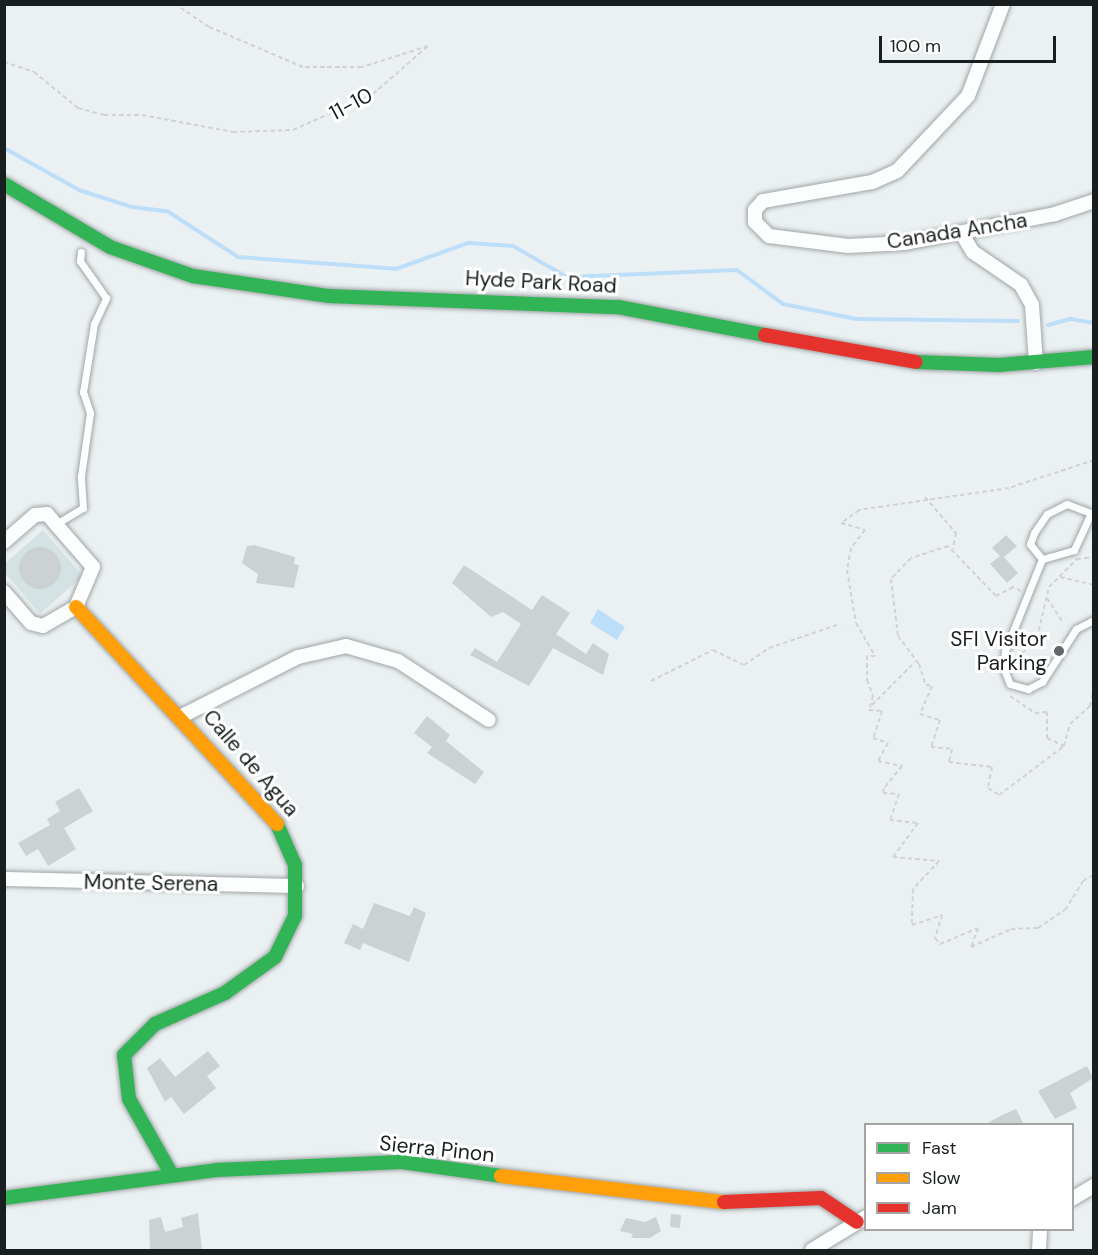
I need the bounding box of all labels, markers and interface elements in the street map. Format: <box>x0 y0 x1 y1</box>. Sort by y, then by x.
scale bar <box>882 24 1059 62</box>
text: 100 m <box>890 34 941 58</box>
street label: 11-10 <box>325 82 377 126</box>
street label: Canada Ancha <box>885 207 1029 255</box>
street label: Hyde Park Road <box>465 265 617 299</box>
place label: SFI Visitor Parking <box>950 626 1047 676</box>
marker: SFI Visitor Parking <box>1052 644 1066 658</box>
street label: Calle de Agua <box>198 704 304 822</box>
street label: Monte Serena <box>84 869 218 897</box>
legend <box>864 1123 1074 1231</box>
street label: Sierra Pinon <box>378 1130 496 1168</box>
text: Fast <box>922 1136 957 1160</box>
text: Slow <box>922 1166 961 1190</box>
text: Jam <box>922 1196 957 1220</box>

